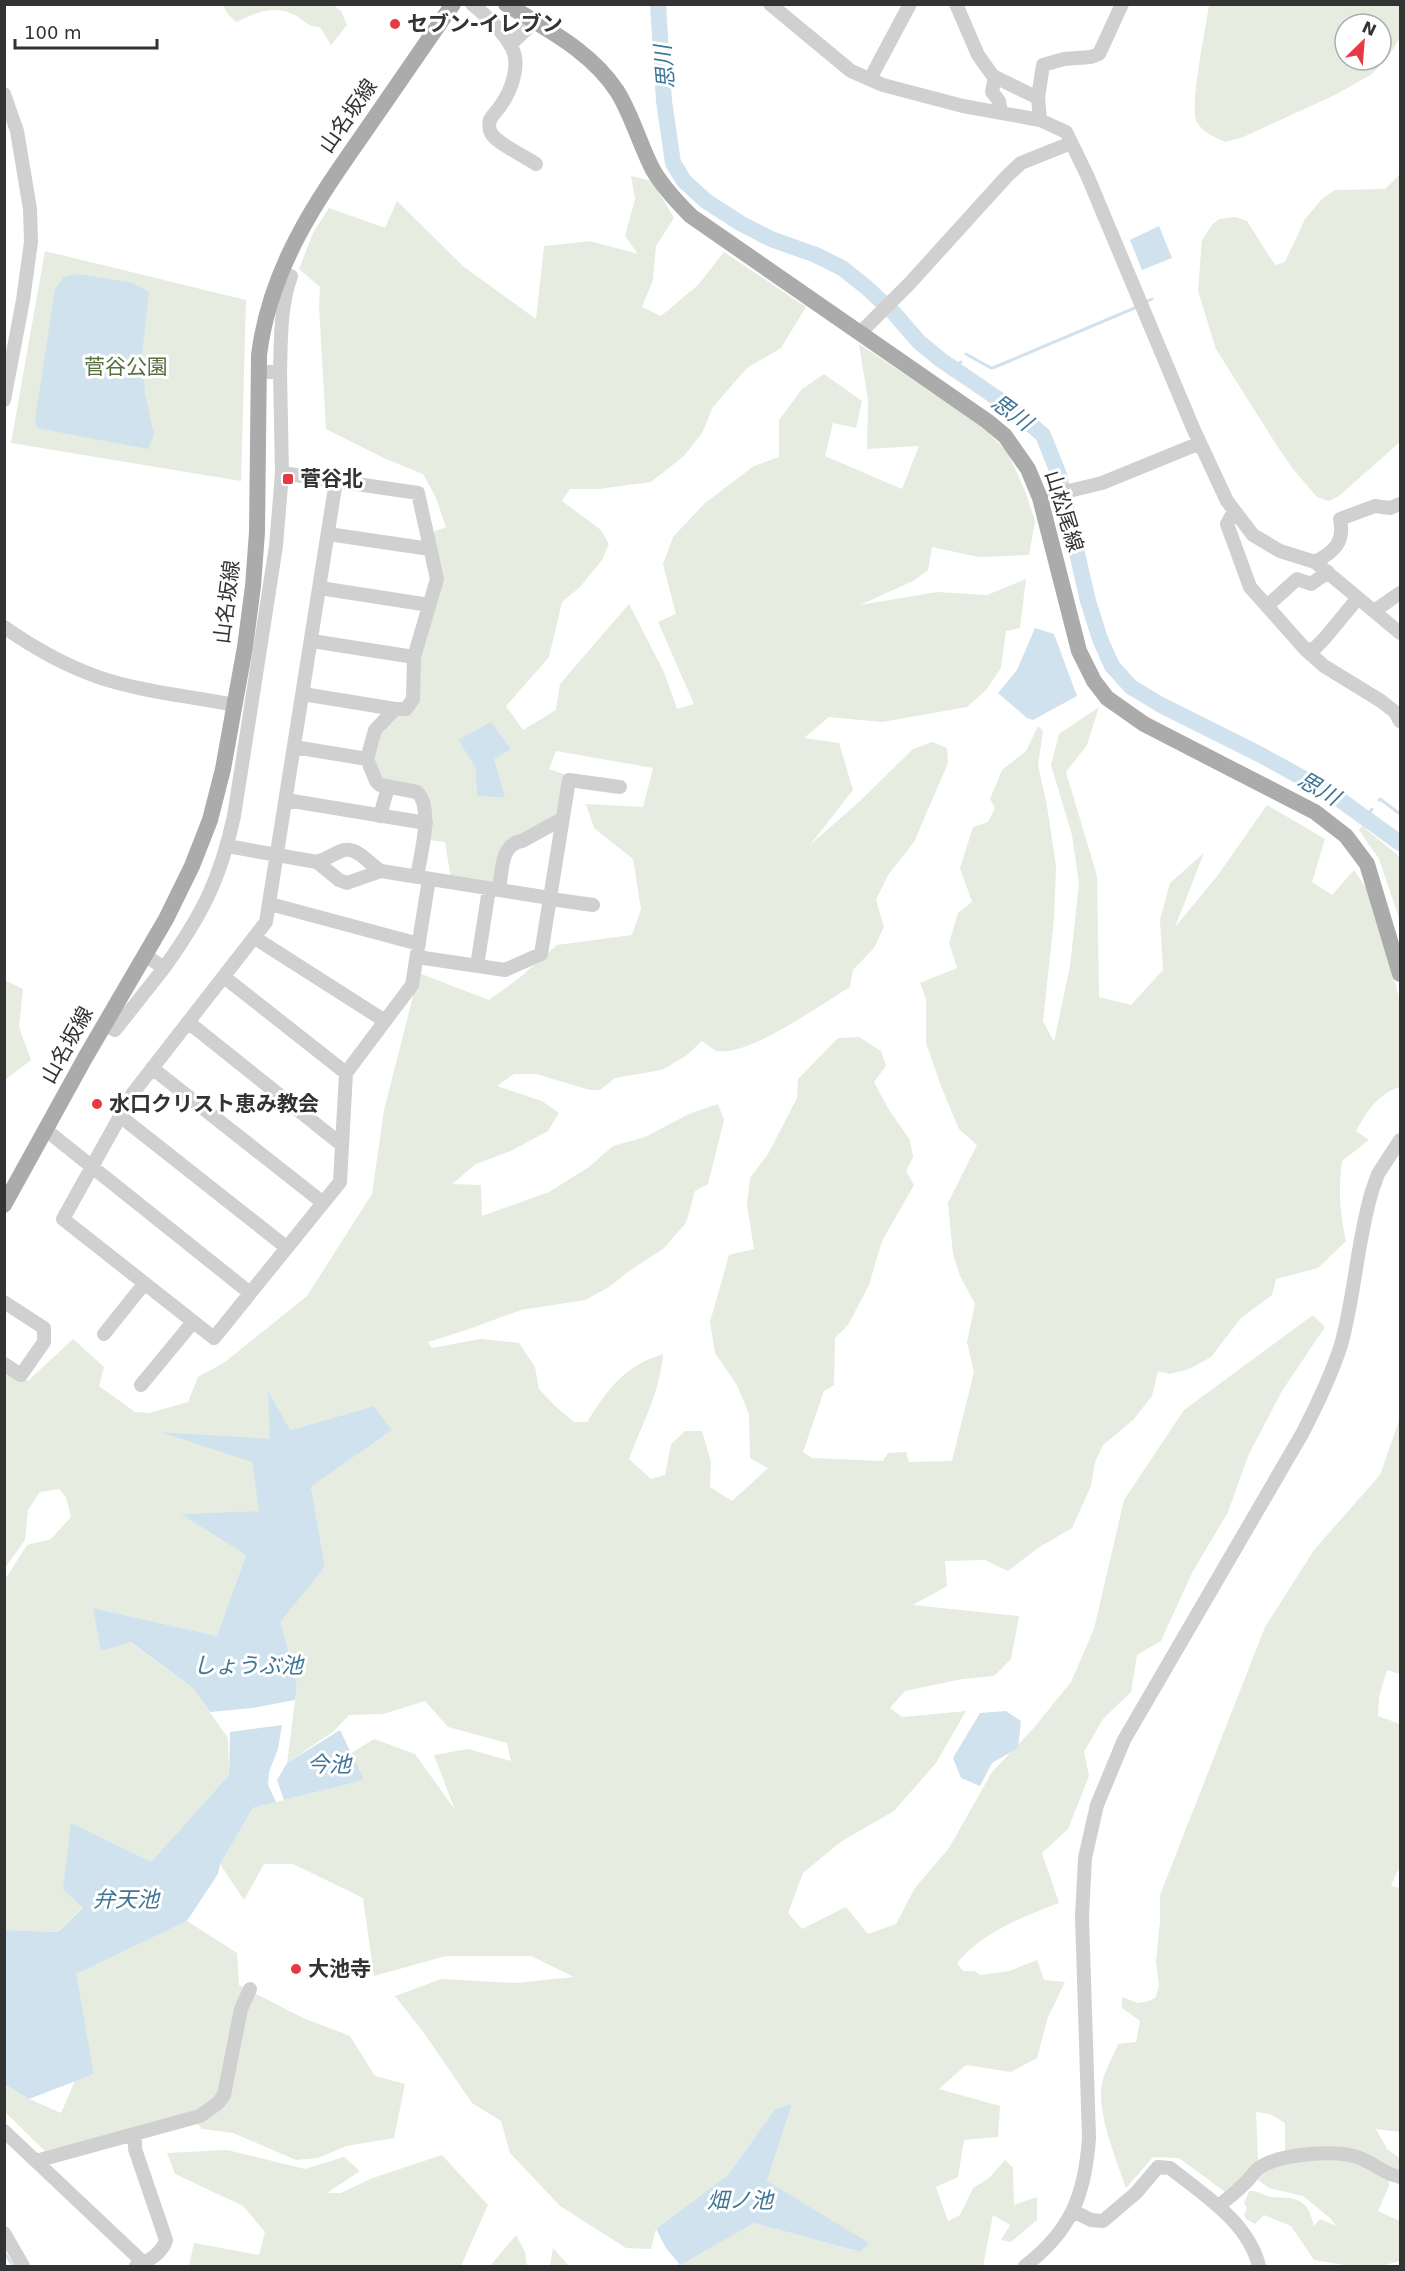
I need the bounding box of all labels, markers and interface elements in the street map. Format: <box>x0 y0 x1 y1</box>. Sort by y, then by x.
scale bar <box>15 12 158 50</box>
place label: セブン-イレブン <box>407 12 563 36</box>
north arrow <box>1333 12 1393 72</box>
marker: セブン-イレブン <box>388 17 402 31</box>
text: N <box>1359 17 1379 40</box>
text: 100 m <box>24 22 82 43</box>
water label: 思川 <box>650 42 679 90</box>
street label: 山名坂線 <box>314 75 382 157</box>
park label: 菅谷公園 <box>84 355 168 379</box>
water label: 思川 <box>987 389 1038 437</box>
place label: 菅谷北 <box>300 467 363 491</box>
street label: 山松尾線 <box>1040 467 1088 555</box>
marker: 菅谷北 <box>281 472 295 486</box>
street label: 山名坂線 <box>210 559 244 645</box>
water label: 思川 <box>1293 767 1346 811</box>
street label: 山名坂線 <box>36 1002 98 1088</box>
place label: 水口クリスト恵み教会 <box>109 1092 319 1116</box>
marker: 水口クリスト恵み教会 <box>90 1097 104 1111</box>
water label: しょうぶ池 <box>193 1653 305 1678</box>
water label: 今池 <box>307 1752 353 1777</box>
water label: 弁天池 <box>93 1887 161 1912</box>
place label: 大池寺 <box>308 1957 371 1981</box>
marker: 大池寺 <box>289 1962 303 1976</box>
water label: 畑ノ池 <box>707 2188 775 2213</box>

